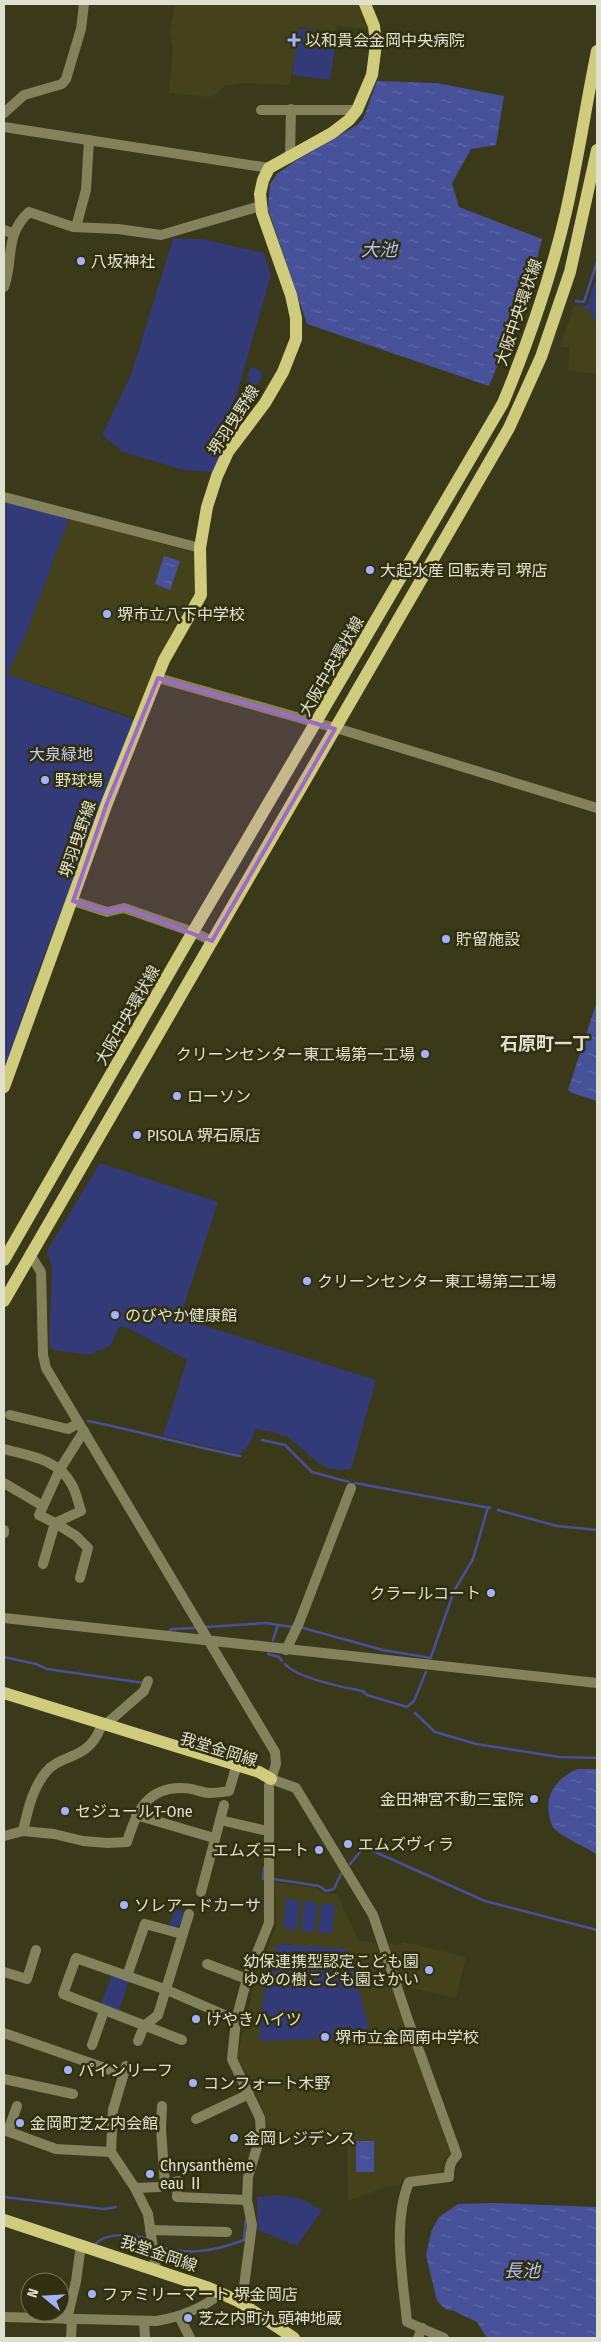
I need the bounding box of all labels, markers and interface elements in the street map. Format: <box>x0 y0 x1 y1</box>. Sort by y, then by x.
place label: 以和貴会金岡中央病院 <box>305 31 465 50</box>
marker: 以和貴会金岡中央病院 <box>287 33 301 47</box>
water label: 大池 <box>361 239 399 261</box>
place label: 八坂神社 <box>91 252 155 271</box>
marker: 八坂神社 <box>75 255 87 267</box>
street label: 大阪中央環状線 <box>491 256 546 368</box>
street label: 堺羽曳野線 <box>204 382 263 459</box>
place label: 大起水産 回転寿司 堺店 <box>380 561 548 580</box>
marker: 大起水産 回転寿司 堺店 <box>364 564 376 576</box>
place label: 堺市立八下中学校 <box>117 605 245 624</box>
marker: 堺市立八下中学校 <box>101 608 113 620</box>
street label: 大阪中央環状線 <box>295 613 368 720</box>
park label: 大泉緑地 <box>29 745 93 764</box>
place label: 野球場 <box>55 771 103 790</box>
marker: 野球場 <box>39 774 51 786</box>
street label: 堺羽曳野線 <box>55 798 99 880</box>
place label: 貯留施設 <box>456 930 520 949</box>
marker: 貯留施設 <box>440 933 452 945</box>
street label: 大阪中央環状線 <box>91 962 164 1069</box>
district label: 石原町一丁 <box>500 1033 590 1055</box>
place label: クリーンセンター東工場第一工場 <box>176 1045 415 1064</box>
marker: クリーンセンター東工場第一工場 <box>419 1048 431 1060</box>
place label: ローソン <box>187 1087 251 1106</box>
marker: ローソン <box>171 1090 183 1102</box>
place label: PISOLA 堺石原店 <box>147 1126 261 1145</box>
marker: PISOLA 堺石原店 <box>131 1129 143 1141</box>
place label: クリーンセンター東工場第二工場 <box>317 1272 556 1291</box>
marker: クリーンセンター東工場第二工場 <box>301 1275 313 1287</box>
place label: のびやか健康館 <box>125 1306 237 1325</box>
marker: のびやか健康館 <box>109 1309 121 1321</box>
place label: クラールコート <box>369 1584 481 1603</box>
marker: クラールコート <box>485 1587 497 1599</box>
street label: 我堂金岡線 <box>178 1729 260 1770</box>
place label: 金田神宮不動三宝院 <box>380 1790 524 1809</box>
marker: 金田神宮不動三宝院 <box>528 1793 540 1805</box>
place label: セジュールT-One <box>75 1802 193 1821</box>
marker: セジュールT-One <box>59 1805 71 1817</box>
place label: エムズヴィラ <box>358 1835 454 1854</box>
marker: エムズヴィラ <box>342 1838 354 1850</box>
place label: エムズコート <box>213 1841 309 1860</box>
marker: エムズコート <box>313 1844 325 1856</box>
place label: ソレアードカーサ <box>134 1896 261 1915</box>
marker: ソレアードカーサ <box>118 1899 130 1911</box>
place label: 幼保連携型認定こども園 ゆめの樹こども園さかい <box>243 1952 419 1989</box>
marker: 幼保連携型認定こども園 ゆめの樹こども園さかい <box>423 1964 435 1976</box>
place label: けやきハイツ <box>206 2010 302 2029</box>
marker: けやきハイツ <box>190 2013 202 2025</box>
place label: 堺市立金岡南中学校 <box>335 2028 479 2047</box>
marker: 堺市立金岡南中学校 <box>319 2031 331 2043</box>
place label: パインリーフ <box>78 2061 173 2080</box>
marker: パインリーフ <box>62 2064 74 2076</box>
place label: コンフォート木野 <box>203 2074 331 2093</box>
marker: コンフォート木野 <box>187 2077 199 2089</box>
place label: 金岡町芝之内会館 <box>30 2114 158 2133</box>
marker: 金岡町芝之内会館 <box>14 2117 26 2129</box>
place label: 金岡レジデンス <box>244 2129 356 2148</box>
marker: 金岡レジデンス <box>228 2132 240 2144</box>
place label: Chrysanthème eau Ⅱ <box>160 2156 254 2193</box>
marker: Chrysanthème eau Ⅱ <box>144 2168 156 2180</box>
street label: 我堂金岡線 <box>118 2231 200 2275</box>
water label: 長池 <box>504 2260 542 2282</box>
north arrow <box>20 2272 70 2322</box>
place label: ファミリーマート 堺金岡店 <box>102 2285 298 2304</box>
text: N <box>24 2287 42 2300</box>
marker: ファミリーマート 堺金岡店 <box>86 2288 98 2300</box>
place label: 芝之内町九頭神地蔵 <box>198 2309 342 2328</box>
marker: 芝之内町九頭神地蔵 <box>182 2312 194 2324</box>

